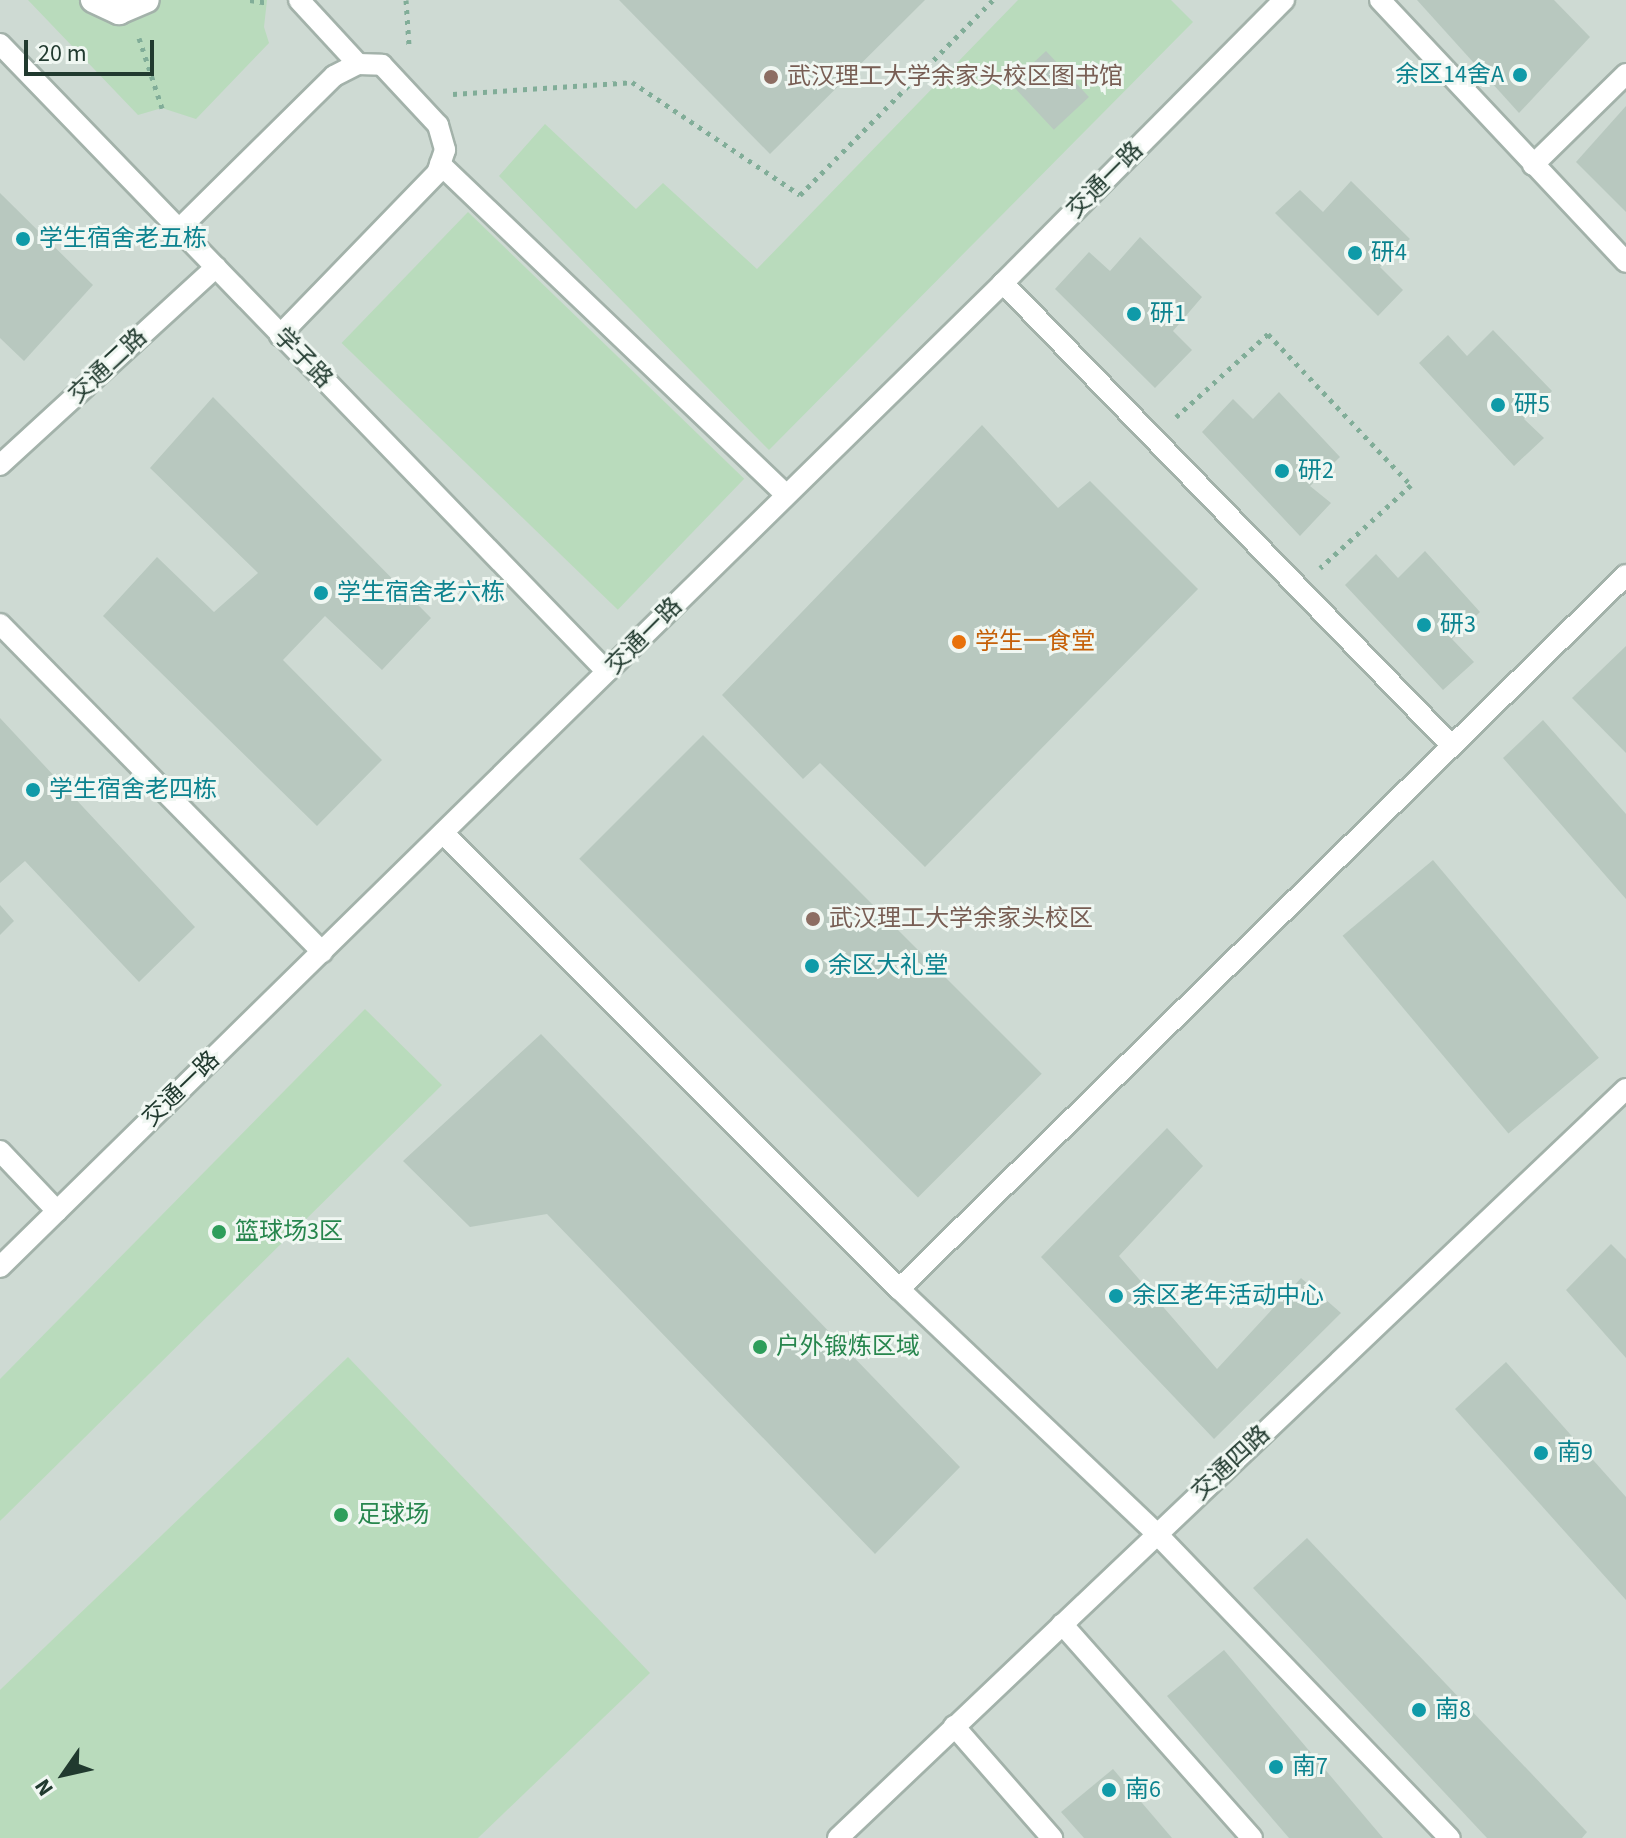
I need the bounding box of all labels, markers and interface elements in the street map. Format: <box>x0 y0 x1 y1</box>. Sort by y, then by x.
scale bar <box>28 24 158 74</box>
text: 20 m <box>38 36 87 71</box>
place label: 余区14舍A <box>1395 61 1504 89</box>
place label: 武汉理工大学余家头校区图书馆 <box>787 63 1123 91</box>
marker: 余区14舍A <box>1511 66 1529 84</box>
marker: 武汉理工大学余家头校区图书馆 <box>762 68 780 86</box>
street label: 交通一路 <box>1061 136 1149 224</box>
place label: 学生宿舍老五栋 <box>39 225 207 253</box>
marker: 学生宿舍老五栋 <box>14 230 32 248</box>
place label: 研4 <box>1371 239 1407 267</box>
marker: 研4 <box>1346 244 1364 262</box>
place label: 研1 <box>1150 300 1186 328</box>
marker: 研1 <box>1125 305 1143 323</box>
street label: 学子路 <box>268 322 338 394</box>
street label: 交通二路 <box>63 323 153 409</box>
place label: 研5 <box>1514 391 1550 419</box>
marker: 研5 <box>1489 396 1507 414</box>
place label: 研2 <box>1298 457 1334 485</box>
marker: 研2 <box>1273 462 1291 480</box>
place label: 学生宿舍老六栋 <box>337 579 505 607</box>
marker: 学生宿舍老六栋 <box>312 584 330 602</box>
street label: 交通一路 <box>600 592 688 680</box>
place label: 研3 <box>1440 611 1476 639</box>
marker: 研3 <box>1415 616 1433 634</box>
place label: 学生一食堂 <box>975 628 1095 656</box>
marker: 学生一食堂 <box>950 633 968 651</box>
place label: 学生宿舍老四栋 <box>49 776 217 804</box>
marker: 学生宿舍老四栋 <box>24 781 42 799</box>
place label: 武汉理工大学余家头校区 <box>829 905 1093 933</box>
marker: 武汉理工大学余家头校区 <box>804 910 822 928</box>
place label: 余区大礼堂 <box>828 952 948 980</box>
marker: 余区大礼堂 <box>803 957 821 975</box>
street label: 交通一路 <box>136 1045 226 1133</box>
place label: 篮球场3区 <box>235 1218 343 1246</box>
marker: 篮球场3区 <box>210 1223 228 1241</box>
place label: 余区老年活动中心 <box>1132 1282 1324 1310</box>
marker: 余区老年活动中心 <box>1107 1287 1125 1305</box>
place label: 户外锻炼区域 <box>776 1333 920 1361</box>
marker: 户外锻炼区域 <box>751 1338 769 1356</box>
street label: 交通四路 <box>1186 1420 1276 1506</box>
place label: 南9 <box>1557 1439 1593 1467</box>
marker: 南9 <box>1532 1444 1550 1462</box>
place label: 足球场 <box>357 1501 429 1529</box>
marker: 足球场 <box>332 1506 350 1524</box>
place label: 南8 <box>1435 1696 1471 1724</box>
marker: 南8 <box>1410 1701 1428 1719</box>
north arrow <box>24 1734 104 1814</box>
place label: 南7 <box>1292 1753 1328 1781</box>
marker: 南7 <box>1267 1758 1285 1776</box>
text: N <box>27 1772 61 1802</box>
place label: 南6 <box>1125 1776 1161 1804</box>
marker: 南6 <box>1100 1781 1118 1799</box>

